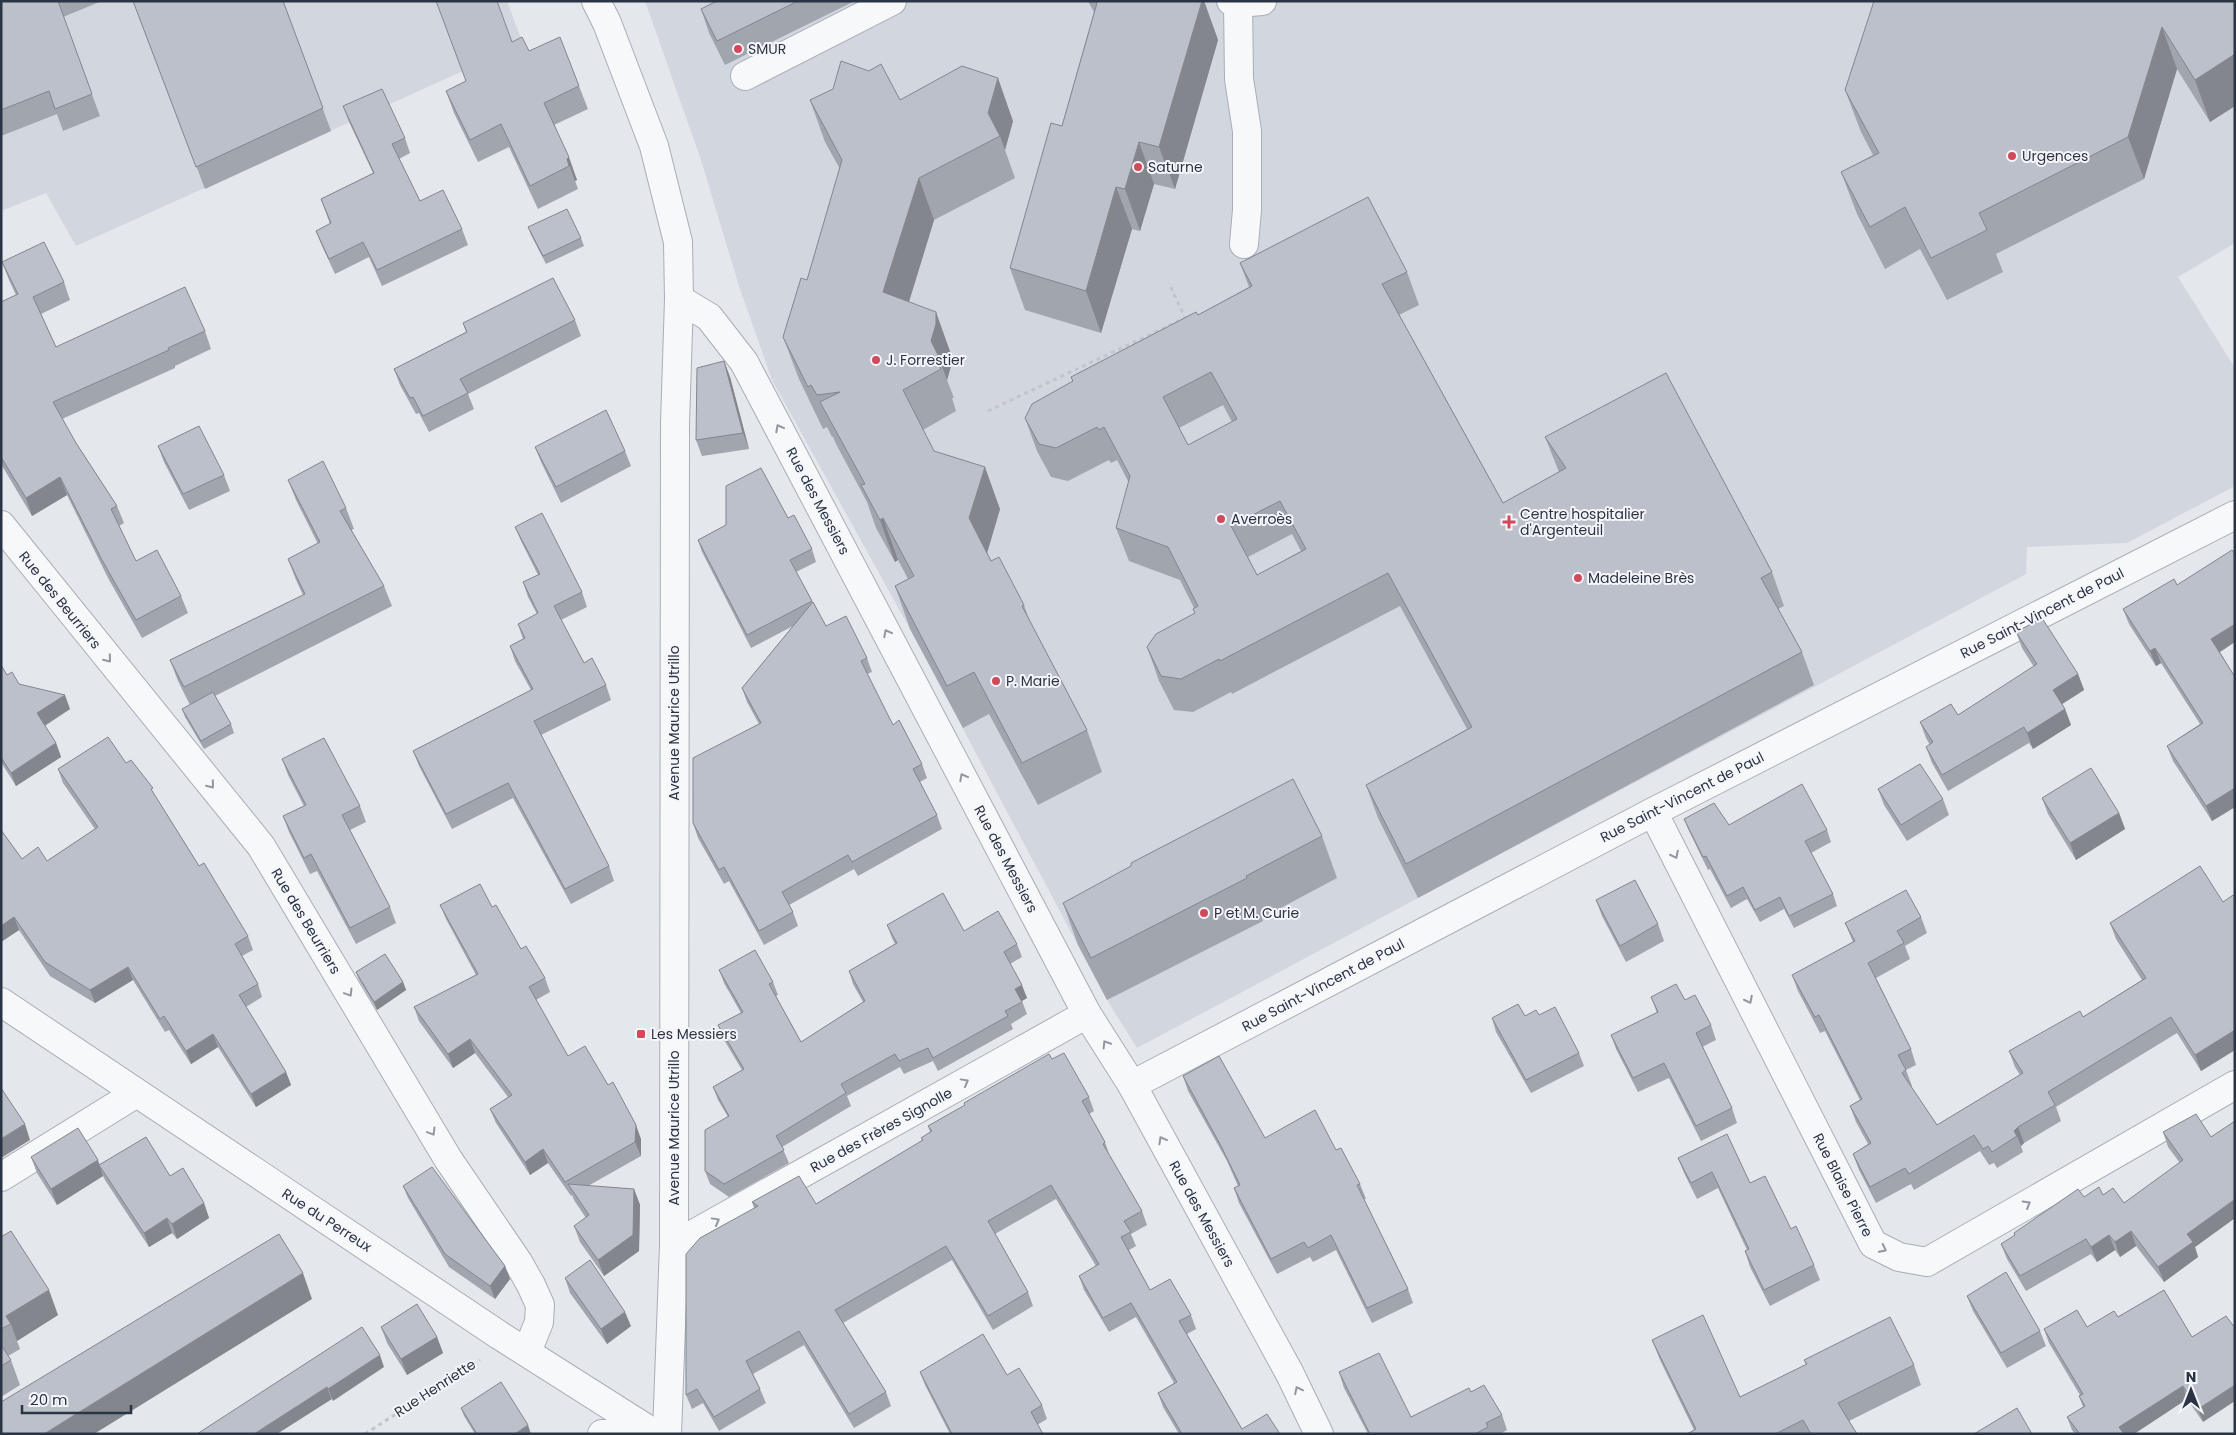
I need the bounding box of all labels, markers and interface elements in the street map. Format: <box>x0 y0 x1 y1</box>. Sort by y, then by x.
place label: SMUR <box>748 39 786 59</box>
marker: SMUR <box>732 43 744 55</box>
place label: Urgences <box>2022 146 2088 166</box>
marker: Urgences <box>2006 150 2018 162</box>
place label: Saturne <box>1148 157 1203 177</box>
marker: Saturne <box>1132 161 1144 173</box>
place label: J. Forrestier <box>886 350 965 370</box>
marker: J. Forrestier <box>870 354 882 366</box>
one-way arrow <box>775 424 785 433</box>
street label: Rue des Messiers <box>781 444 855 558</box>
place label: Centre hospitalier d'Argenteuil <box>1520 504 1645 540</box>
place label: Averroès <box>1231 509 1292 529</box>
marker: Averroès <box>1215 513 1227 525</box>
marker: Centre hospitalier d'Argenteuil <box>1502 515 1516 529</box>
street label: Rue des Beurriers <box>14 547 106 653</box>
street label: Rue Saint-Vincent de Paul <box>1957 563 2127 663</box>
place label: Madeleine Brès <box>1588 568 1694 588</box>
marker: Madeleine Brès <box>1572 572 1584 584</box>
one-way arrow <box>883 630 893 639</box>
street label: Avenue Maurice Utrillo <box>664 645 684 801</box>
one-way arrow <box>103 653 111 662</box>
place label: P. Marie <box>1006 671 1060 691</box>
marker: P. Marie <box>990 675 1002 687</box>
street label: Rue Saint-Vincent de Paul <box>1597 747 1767 847</box>
one-way arrow <box>959 774 969 783</box>
one-way arrow <box>205 779 213 788</box>
street label: Rue des Messiers <box>969 802 1043 916</box>
one-way arrow <box>1669 850 1679 859</box>
street label: Rue des Beurriers <box>266 864 346 978</box>
place label: P et M. Curie <box>1214 903 1300 923</box>
marker: P et M. Curie <box>1198 907 1210 919</box>
street label: Rue Saint-Vincent de Paul <box>1238 934 1408 1036</box>
one-way arrow <box>342 987 352 996</box>
one-way arrow <box>1743 995 1753 1004</box>
place label: Les Messiers <box>651 1024 737 1044</box>
marker: Les Messiers <box>635 1028 647 1040</box>
one-way arrow <box>1103 1040 1112 1049</box>
street label: Avenue Maurice Utrillo <box>664 1050 684 1206</box>
one-way arrow <box>960 1079 969 1089</box>
street label: Rue des Frères Signolle <box>806 1082 956 1177</box>
one-way arrow <box>426 1127 436 1136</box>
street label: Rue Blaise Pierre <box>1808 1130 1878 1241</box>
one-way arrow <box>1158 1136 1168 1145</box>
street label: Rue des Messiers <box>1164 1157 1240 1271</box>
street label: Rue du Perreux <box>278 1183 376 1257</box>
one-way arrow <box>2022 1200 2031 1210</box>
one-way arrow <box>711 1217 720 1227</box>
one-way arrow <box>1877 1243 1886 1253</box>
street label: Rue Henriette <box>390 1354 480 1422</box>
north arrow <box>2166 1365 2216 1415</box>
text: N <box>2186 1367 2196 1387</box>
scale bar <box>22 1382 131 1414</box>
one-way arrow <box>1294 1386 1304 1395</box>
text: 20 m <box>30 1389 68 1410</box>

